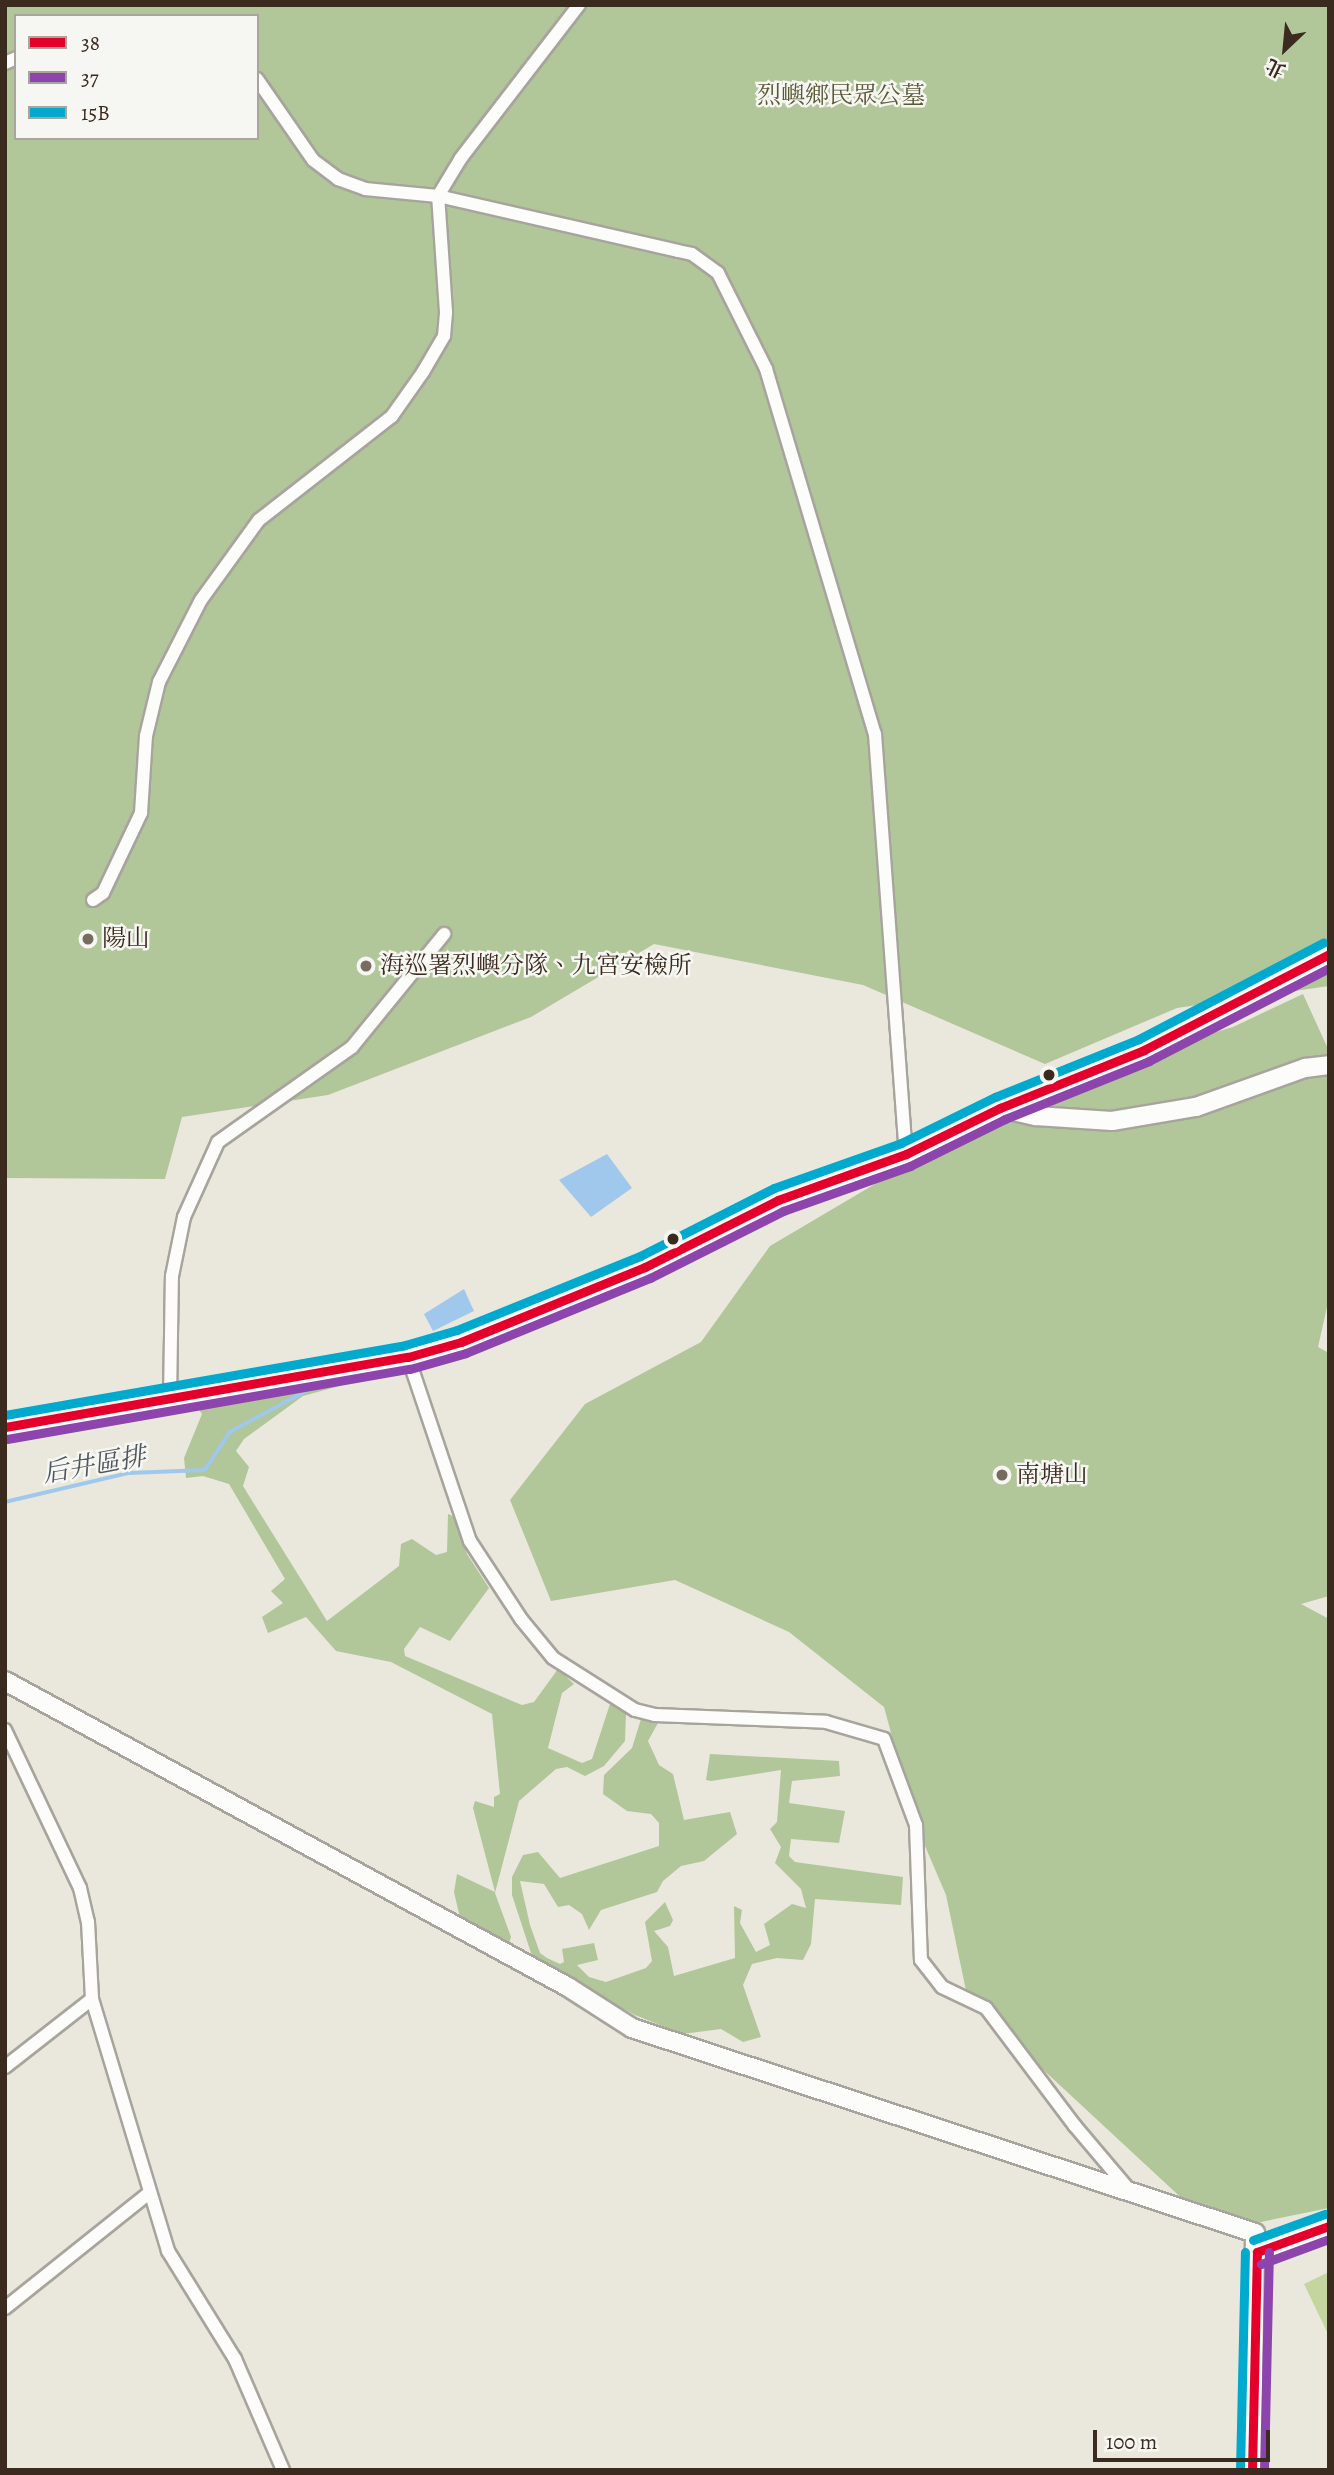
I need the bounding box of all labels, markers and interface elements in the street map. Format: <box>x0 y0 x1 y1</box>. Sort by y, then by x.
legend <box>14 14 259 140</box>
north arrow <box>1250 14 1320 84</box>
text: 38 <box>81 29 100 57</box>
text: 北 <box>1262 52 1290 84</box>
text: 37 <box>81 64 99 92</box>
park label: 烈嶼鄉民眾公墓 <box>757 82 925 110</box>
text: 15B <box>81 99 110 127</box>
place label: 陽山 <box>102 925 150 953</box>
marker: 陽山 <box>80 931 96 947</box>
place label: 海巡署烈嶼分隊、九宮安檢所 <box>380 952 692 980</box>
marker: 海巡署烈嶼分隊、九宮安檢所 <box>358 958 374 974</box>
unlabelled marker <box>1042 1068 1056 1082</box>
unlabelled marker <box>666 1232 680 1246</box>
water label: 后井區排 <box>40 1441 148 1489</box>
place label: 南塘山 <box>1016 1461 1088 1489</box>
marker: 南塘山 <box>994 1467 1010 1483</box>
scale bar <box>1096 2416 1273 2460</box>
text: 100 m <box>1106 2428 1157 2456</box>

